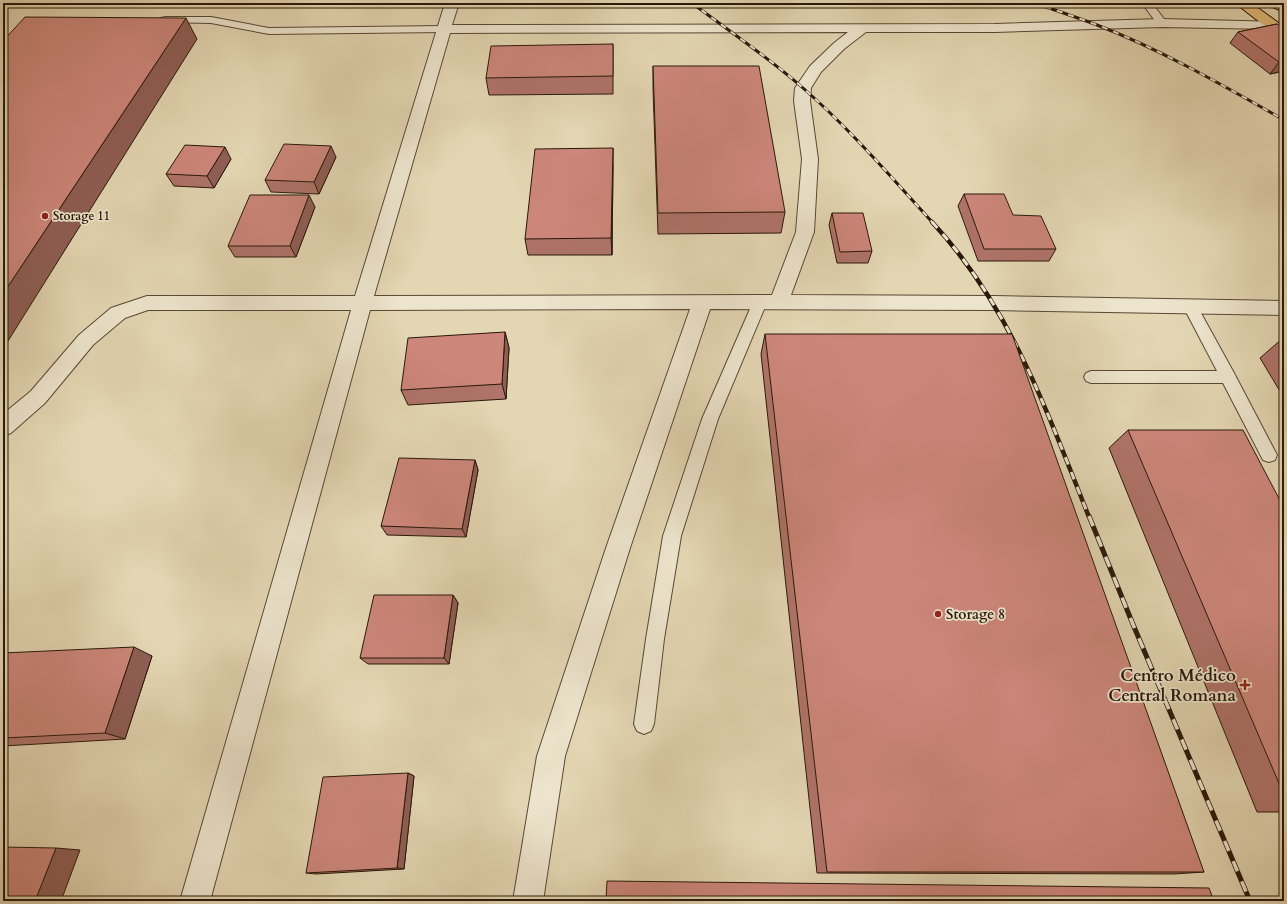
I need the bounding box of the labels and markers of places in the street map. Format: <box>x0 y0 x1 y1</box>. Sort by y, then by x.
place label: Storage 11 <box>53 208 110 224</box>
marker: Storage 11 <box>40 211 50 221</box>
place label: Storage 8 <box>946 605 1005 624</box>
marker: Storage 8 <box>933 609 943 619</box>
place label: Centro Médico Central Romana <box>1108 664 1237 707</box>
marker: Centro Médico Central Romana <box>1239 679 1251 691</box>

